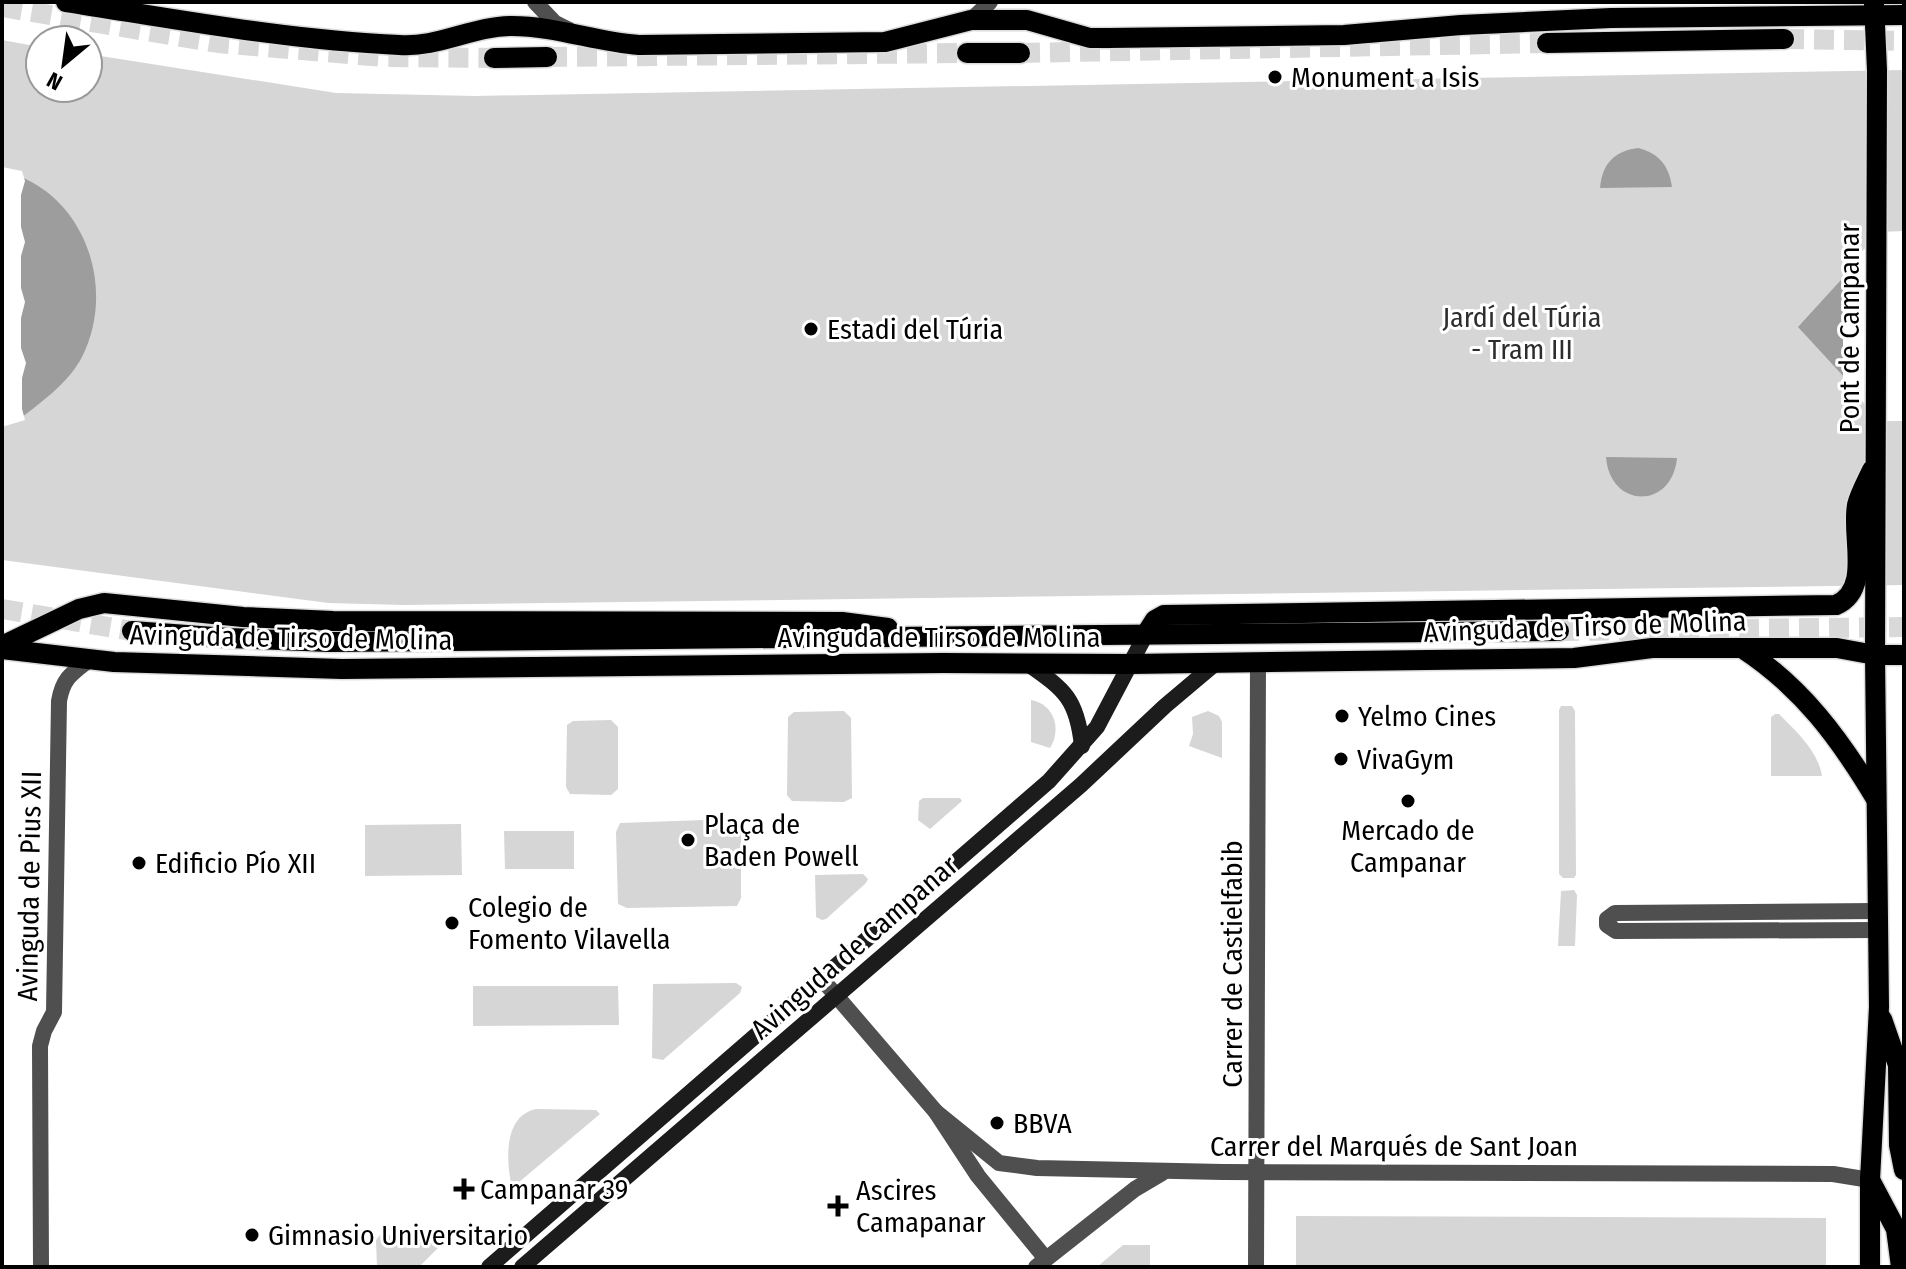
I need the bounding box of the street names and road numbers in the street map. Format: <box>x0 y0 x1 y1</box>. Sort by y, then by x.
street label: Pont de Campanar <box>1833 223 1866 433</box>
street label: Avinguda de Tirso de Molina <box>1423 604 1747 649</box>
street label: Avinguda de Tirso de Molina <box>129 618 453 657</box>
street label: Avinguda de Tirso de Molina <box>778 621 1100 654</box>
street label: Avinguda de Pius XII <box>11 770 48 1002</box>
street label: Carrer de Castielfabib <box>1216 840 1249 1088</box>
street label: Avinguda de Campanar <box>744 848 965 1046</box>
street label: Carrer del Marqués de Sant Joan <box>1210 1130 1578 1163</box>

